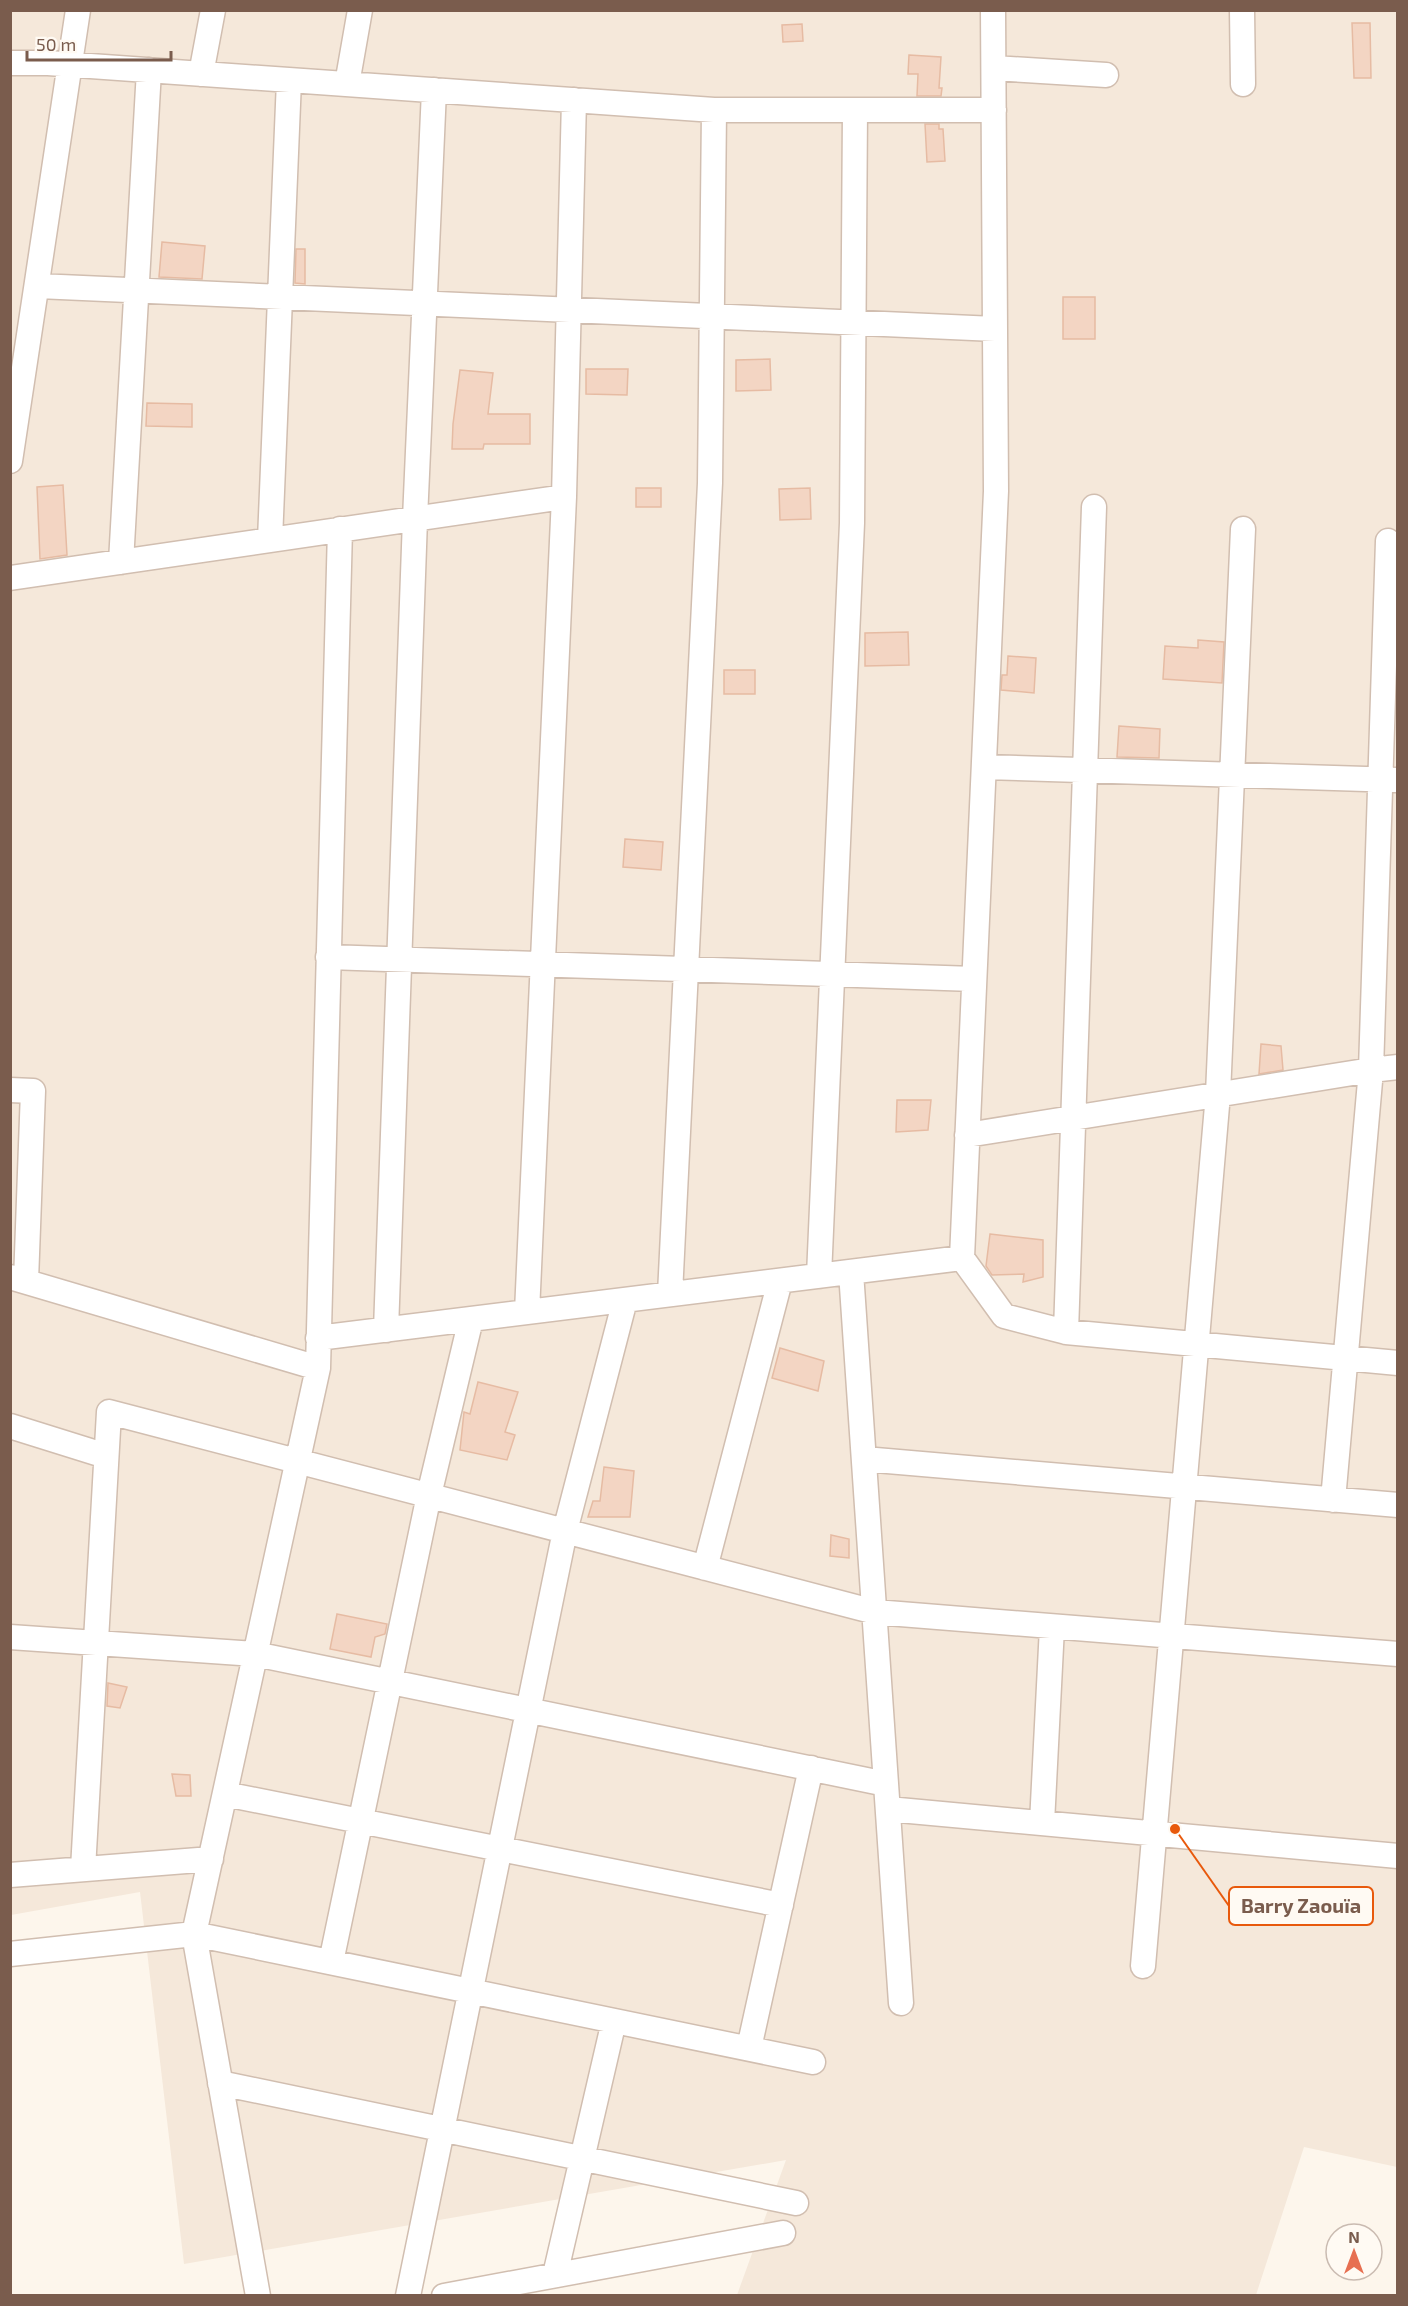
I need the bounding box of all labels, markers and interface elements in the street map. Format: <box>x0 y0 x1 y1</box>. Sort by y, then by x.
scale bar <box>27 24 171 62</box>
text: 50 m <box>36 33 76 55</box>
callout: Barry Zaouïa <box>1229 1887 1373 1925</box>
text: Barry Zaouïa <box>1241 1893 1361 1918</box>
north arrow <box>1324 2222 1384 2282</box>
text: N <box>1348 2227 1360 2246</box>

